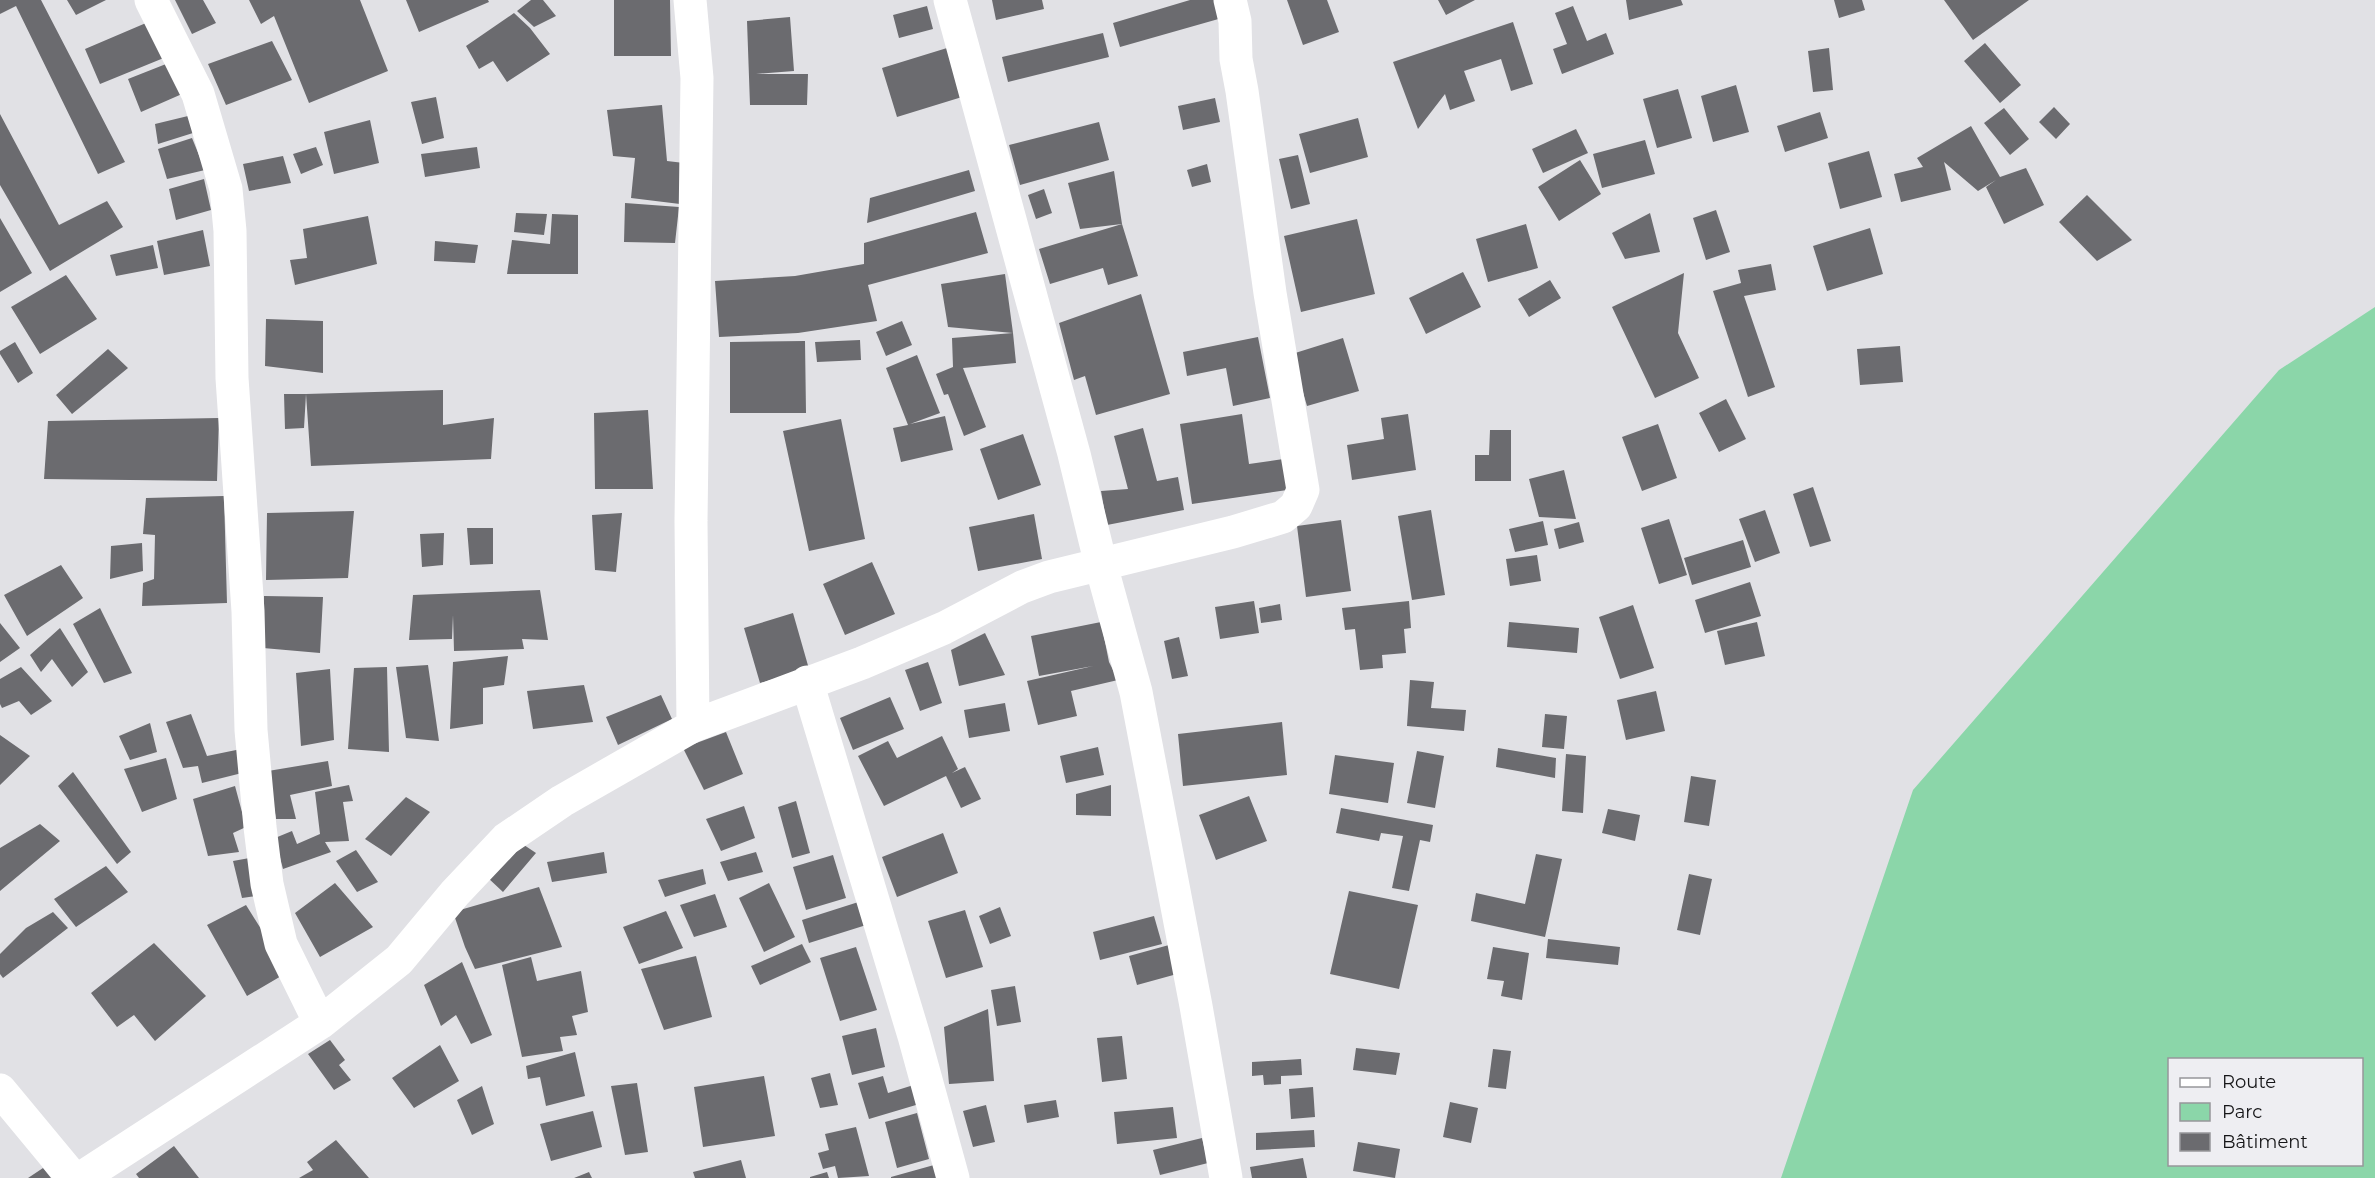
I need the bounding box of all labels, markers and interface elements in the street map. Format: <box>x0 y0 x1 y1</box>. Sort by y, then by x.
legend <box>2168 1058 2363 1166</box>
text: Route <box>2222 1071 2276 1093</box>
text: Parc <box>2222 1101 2262 1123</box>
text: Bâtiment <box>2222 1131 2308 1153</box>

